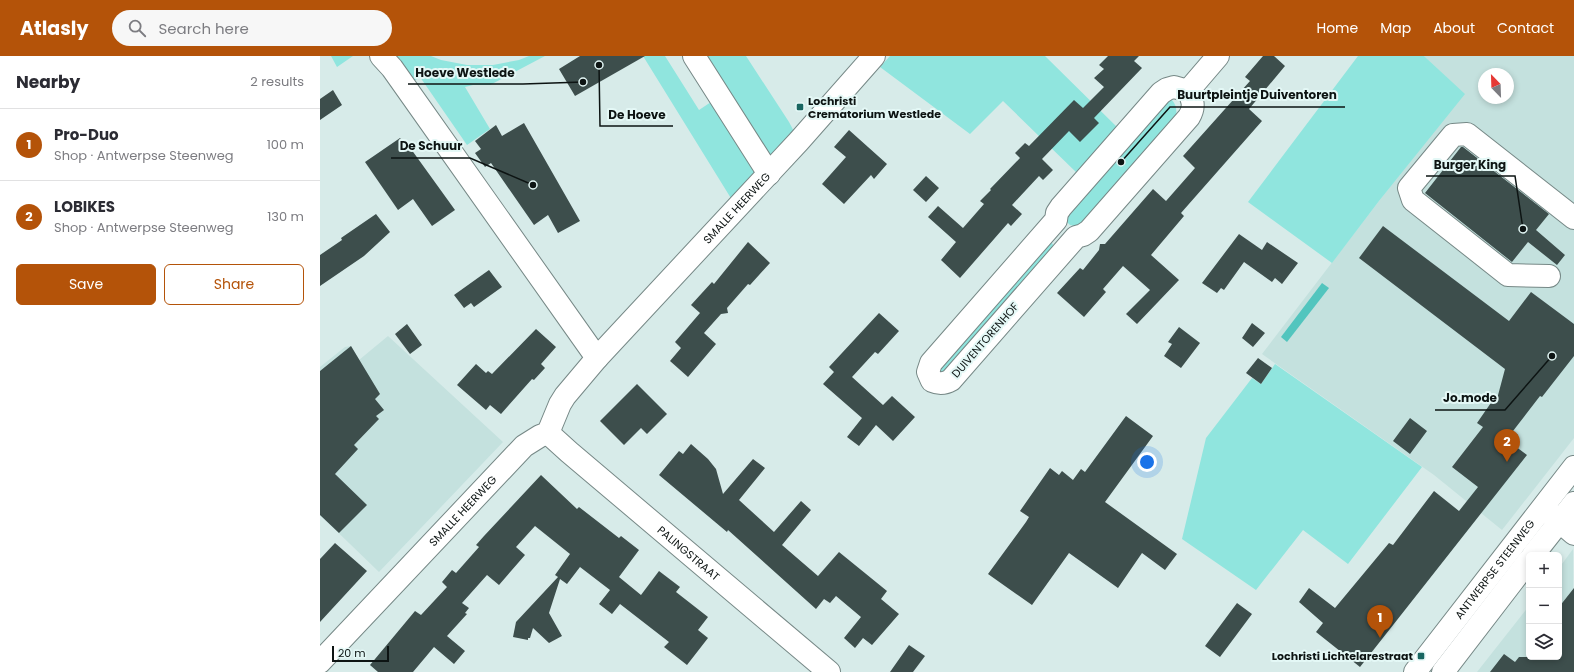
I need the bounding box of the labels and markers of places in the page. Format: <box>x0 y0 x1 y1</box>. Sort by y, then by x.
callout: Hoeve Westlede <box>408 60 523 84</box>
callout: Buurtpleintje Duiventoren <box>1170 83 1345 107</box>
place label: Lochristi Crematorium Westlede <box>808 93 941 122</box>
callout: De Hoeve <box>600 102 673 126</box>
marker: Lochristi Crematorium Westlede <box>795 102 805 112</box>
callout: De Schuur <box>391 134 470 158</box>
callout: Burger King <box>1426 152 1515 176</box>
callout: Jo.mode <box>1435 386 1505 410</box>
pin: 2 <box>1494 429 1520 462</box>
pin: 1 <box>1367 605 1393 638</box>
place label: Lochristi Lichtelarestraat <box>1272 648 1414 664</box>
marker: Lochristi Lichtelarestraat <box>1416 651 1426 661</box>

